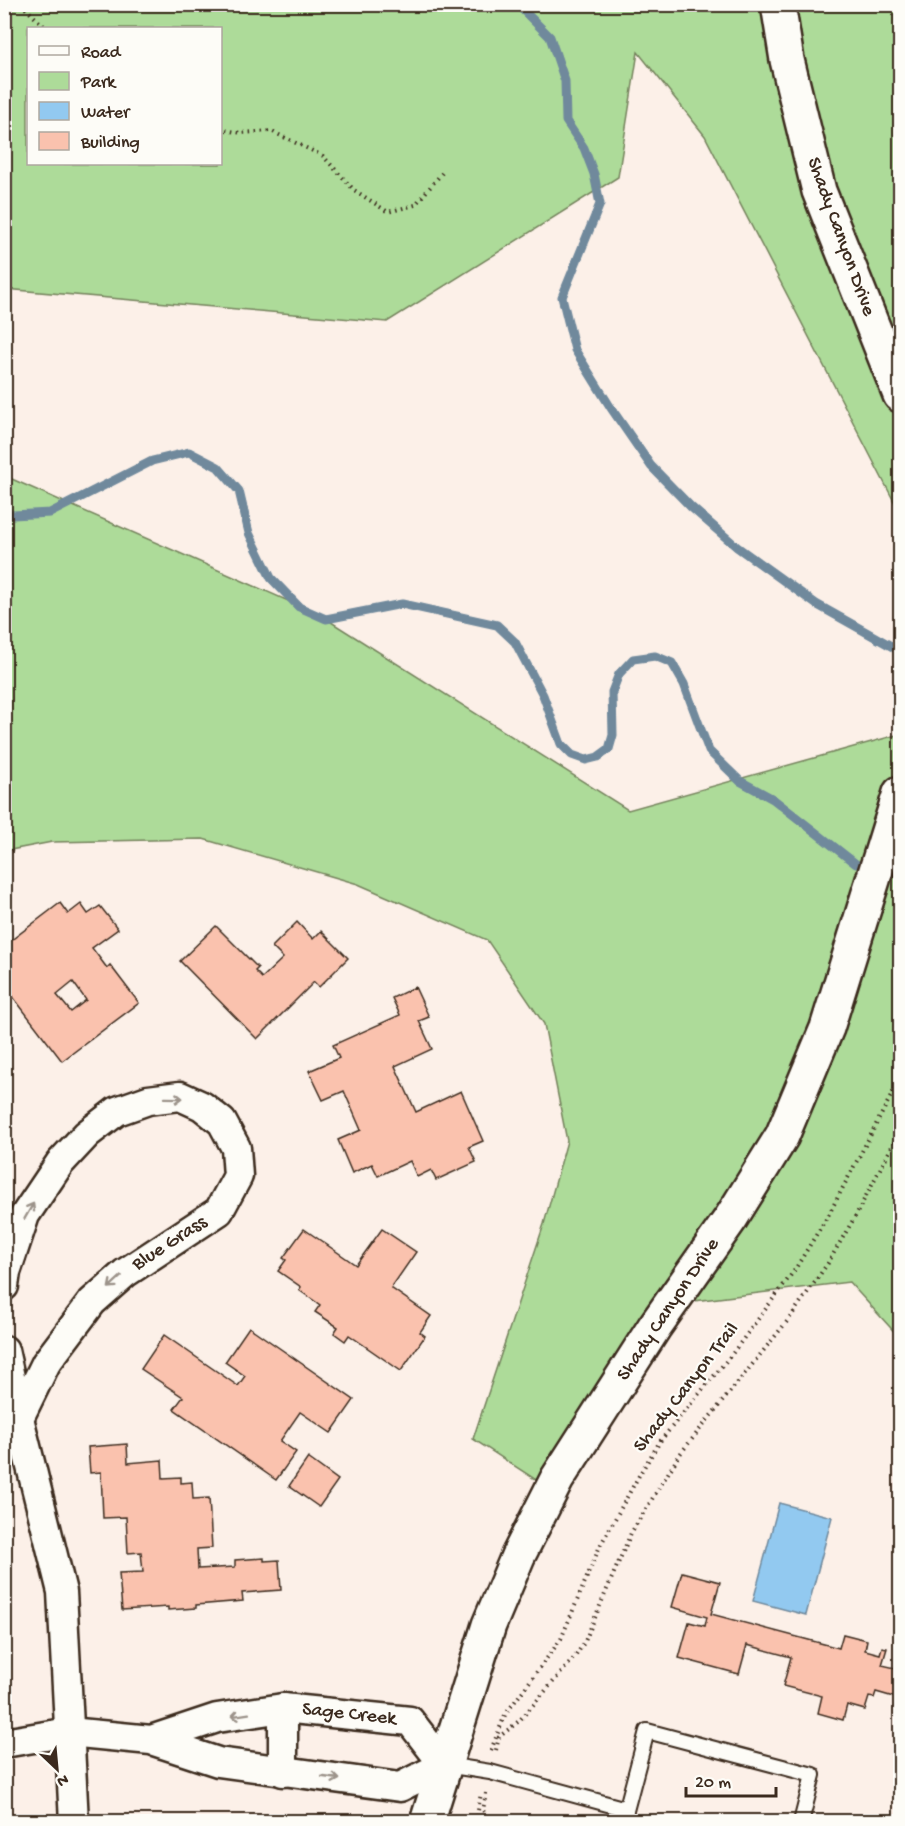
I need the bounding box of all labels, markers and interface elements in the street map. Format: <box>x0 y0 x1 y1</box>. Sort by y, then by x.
legend <box>27 27 222 165</box>
text: Road <box>81 43 122 64</box>
text: Park <box>80 73 117 94</box>
text: Water <box>81 103 131 124</box>
text: Building <box>80 133 140 154</box>
street label: Shady Canyon Drive <box>801 155 880 320</box>
one-way arrow <box>164 1092 184 1104</box>
one-way arrow <box>23 1203 35 1220</box>
street label: Blue Grass <box>127 1211 212 1277</box>
street label: Shady Canyon Drive <box>613 1234 726 1386</box>
one-way arrow <box>108 1275 123 1289</box>
street label: Shady Canyon Trail <box>629 1319 745 1457</box>
street label: Sage Creek <box>301 1699 399 1732</box>
one-way arrow <box>230 1709 250 1720</box>
north arrow <box>27 1739 87 1799</box>
scale bar <box>686 1760 776 1798</box>
text: N <box>53 1769 71 1790</box>
one-way arrow <box>320 1773 340 1784</box>
text: 20 m <box>695 1773 731 1794</box>

